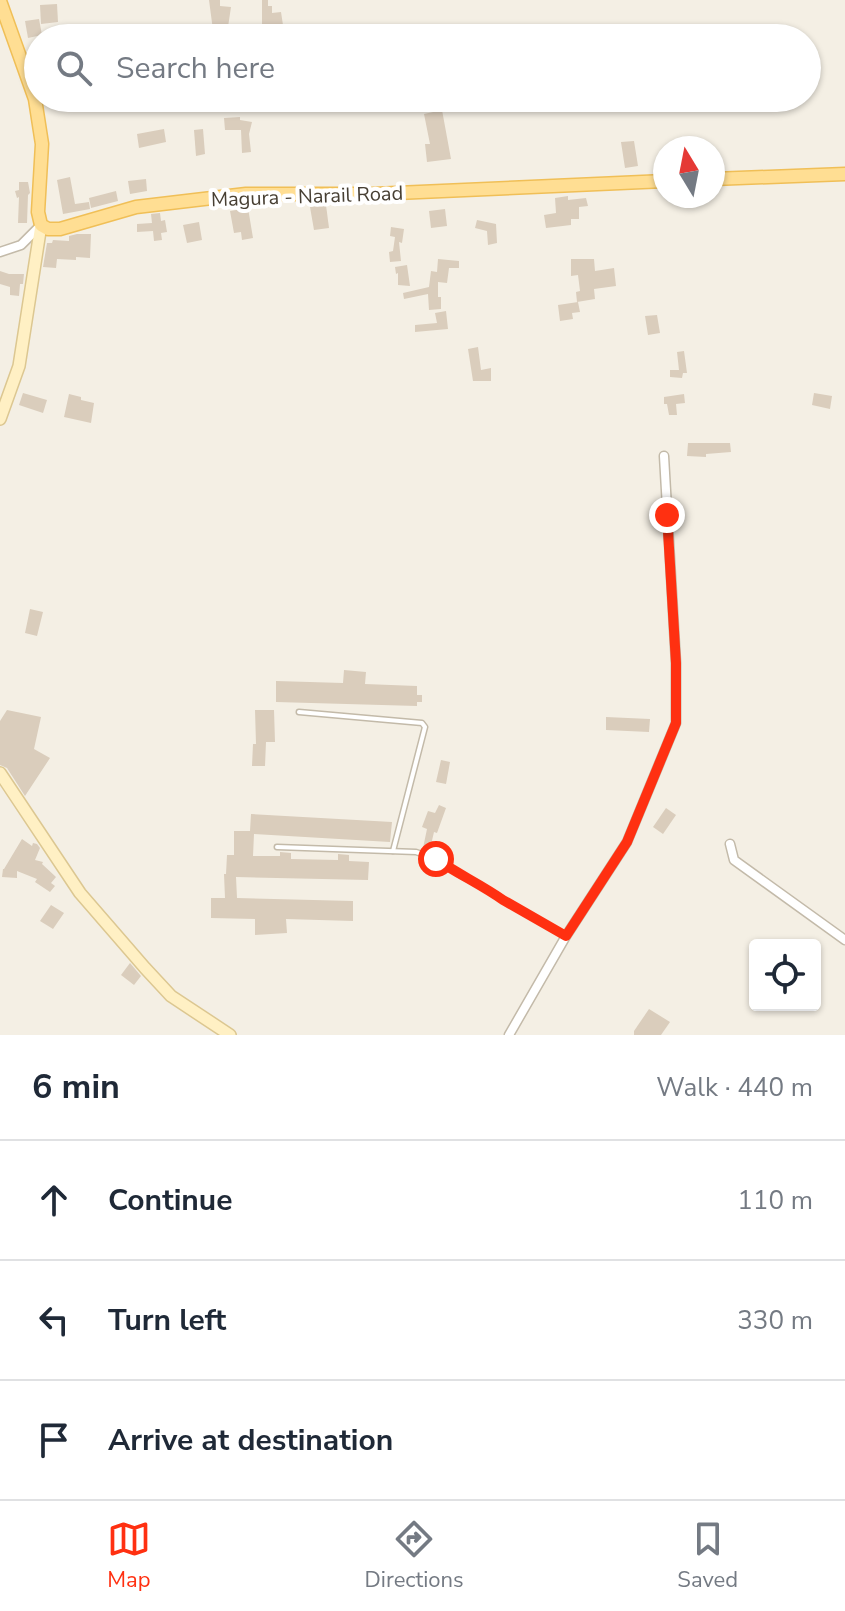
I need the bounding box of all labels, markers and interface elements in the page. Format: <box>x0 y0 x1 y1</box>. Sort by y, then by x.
search box <box>24 24 821 112</box>
icon: search <box>52 46 96 90</box>
text: Search here <box>116 48 275 89</box>
north arrow <box>653 136 725 208</box>
street label: Magura - Narail Road <box>210 180 404 213</box>
route end <box>649 497 685 533</box>
route start <box>418 841 454 877</box>
map controls <box>749 939 821 1011</box>
button: locate <box>749 939 821 1011</box>
text: 6 min <box>32 1064 120 1110</box>
text: Walk · 440 m <box>656 1070 813 1105</box>
icon: ahead <box>32 1178 76 1222</box>
text: Continue <box>108 1180 233 1221</box>
text: 110 m <box>737 1183 813 1218</box>
icon: left <box>32 1298 76 1342</box>
text: Turn left <box>108 1300 226 1341</box>
text: 330 m <box>737 1303 813 1338</box>
icon: arrive <box>32 1418 76 1462</box>
text: Arrive at destination <box>108 1420 393 1461</box>
tab: Map <box>107 1517 151 1595</box>
tab: Directions <box>365 1517 464 1595</box>
tab: Saved <box>677 1517 738 1595</box>

